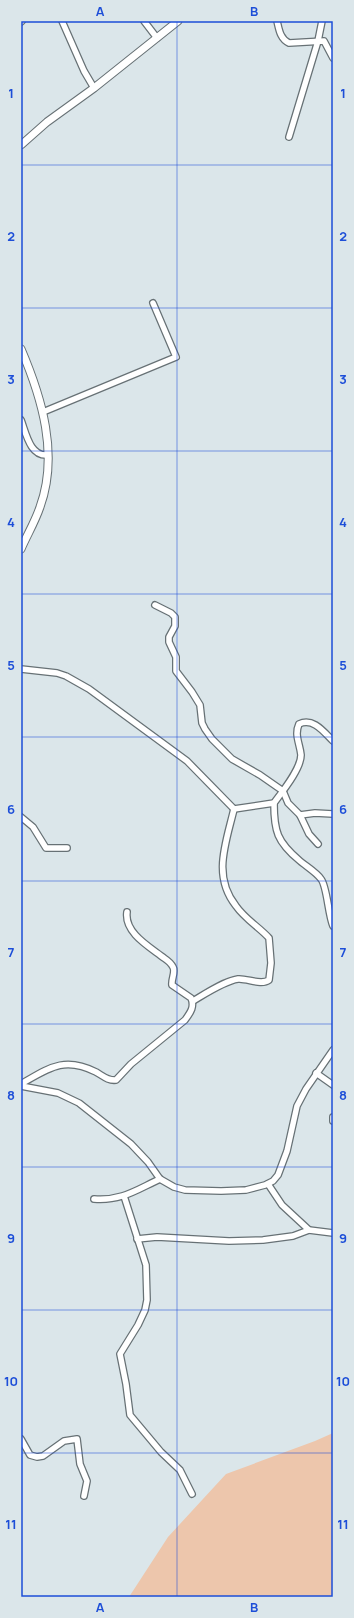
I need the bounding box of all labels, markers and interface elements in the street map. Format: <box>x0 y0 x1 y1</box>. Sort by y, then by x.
text: A <box>96 2 105 20</box>
text: B <box>250 2 258 20</box>
text: 1 <box>8 84 14 102</box>
text: 1 <box>340 84 346 102</box>
text: 2 <box>7 227 15 245</box>
text: 2 <box>339 227 347 245</box>
text: 3 <box>7 370 15 388</box>
text: 3 <box>339 370 347 388</box>
text: 4 <box>7 513 15 531</box>
text: 4 <box>339 513 347 531</box>
text: 5 <box>7 656 15 674</box>
text: 5 <box>339 656 347 674</box>
text: 6 <box>7 800 15 818</box>
text: 6 <box>339 800 347 818</box>
text: 7 <box>8 943 15 961</box>
text: 7 <box>340 943 347 961</box>
text: 8 <box>7 1086 15 1104</box>
text: 8 <box>339 1086 347 1104</box>
text: 9 <box>7 1229 15 1247</box>
text: 9 <box>339 1229 347 1247</box>
text: 10 <box>4 1372 18 1390</box>
text: 10 <box>336 1372 350 1390</box>
text: 11 <box>5 1515 17 1533</box>
text: 11 <box>337 1515 349 1533</box>
text: A <box>96 1598 105 1616</box>
text: B <box>250 1598 258 1616</box>

